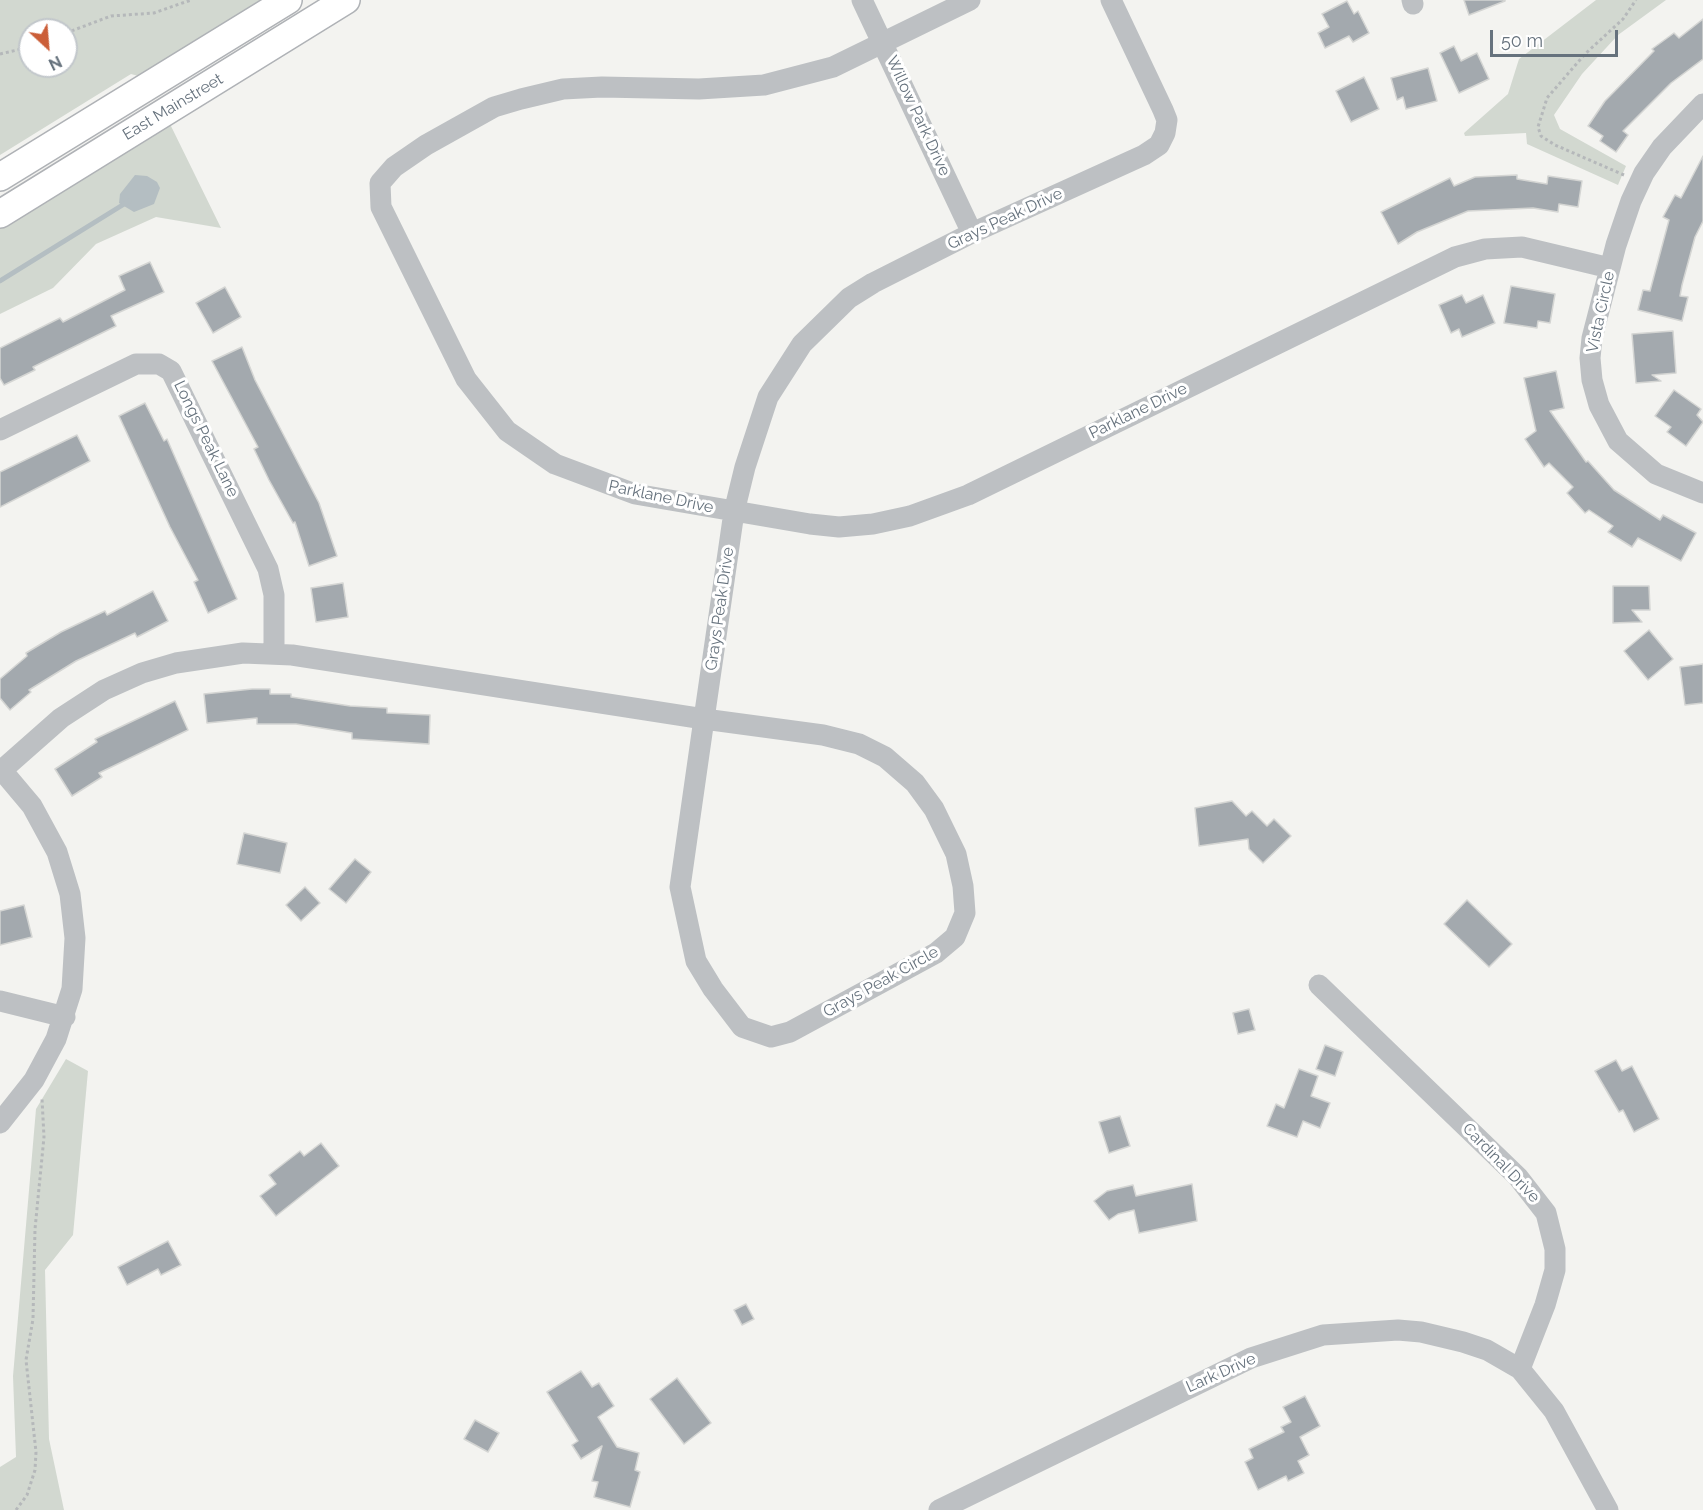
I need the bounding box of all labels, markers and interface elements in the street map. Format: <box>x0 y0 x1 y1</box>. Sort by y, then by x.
north arrow <box>18 18 78 78</box>
scale bar <box>1493 18 1620 56</box>
text: 50 m <box>1501 30 1543 51</box>
text: N <box>46 52 65 74</box>
street label: Willow Park Drive <box>882 53 954 179</box>
street label: East Mainstreet <box>119 70 227 144</box>
street label: Grays Peak Drive <box>945 184 1065 254</box>
street label: Vista Circle <box>1583 270 1619 354</box>
street label: Longs Peak Lane <box>170 378 242 500</box>
street label: Parklane Drive <box>1086 379 1190 443</box>
street label: Parklane Drive <box>607 477 715 517</box>
street label: Grays Peak Drive <box>702 546 738 672</box>
street label: Grays Peak Circle <box>820 942 942 1022</box>
street label: Cardinal Drive <box>1458 1119 1544 1207</box>
street label: Lark Drive <box>1183 1349 1259 1397</box>

